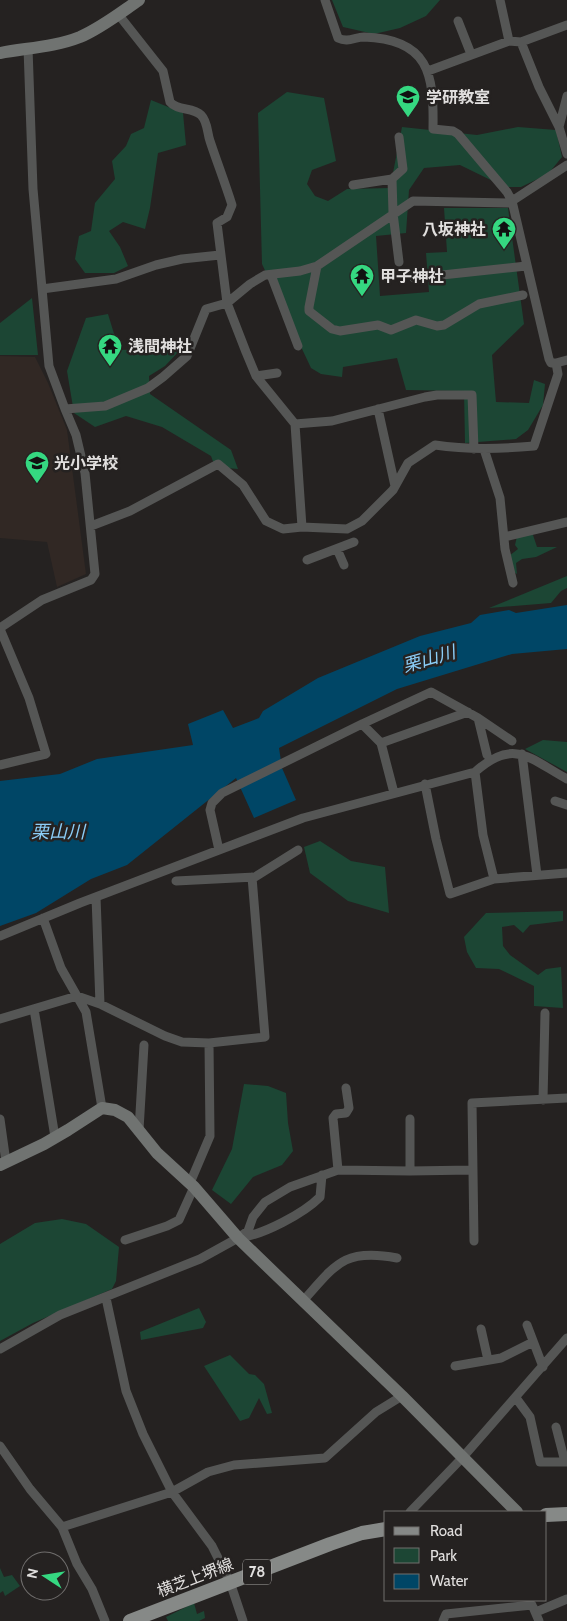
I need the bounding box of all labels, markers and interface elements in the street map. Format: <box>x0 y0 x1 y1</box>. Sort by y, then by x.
school or university icon: 学研教室 <box>395 84 421 118</box>
place label: 学研教室 <box>426 88 490 107</box>
temple icon: 八坂神社 <box>491 216 517 250</box>
place label: 八坂神社 <box>422 220 486 239</box>
temple icon: 甲子神社 <box>349 263 375 297</box>
place label: 甲子神社 <box>380 267 444 286</box>
temple icon: 浅間神社 <box>97 333 123 367</box>
place label: 浅間神社 <box>128 337 192 356</box>
school or university icon: 光小学校 <box>24 450 50 484</box>
place label: 光小学校 <box>54 454 118 473</box>
water label: 栗山川 <box>400 640 460 677</box>
water label: 栗山川 <box>31 821 87 843</box>
legend <box>384 1511 547 1601</box>
text: Road <box>430 1522 463 1540</box>
text: Park <box>430 1547 457 1565</box>
north arrow <box>20 1551 70 1601</box>
street label: 横芝上堺線 <box>154 1554 236 1601</box>
road number: 78 <box>243 1560 271 1584</box>
text: N <box>22 1567 42 1580</box>
text: Water <box>430 1572 468 1590</box>

